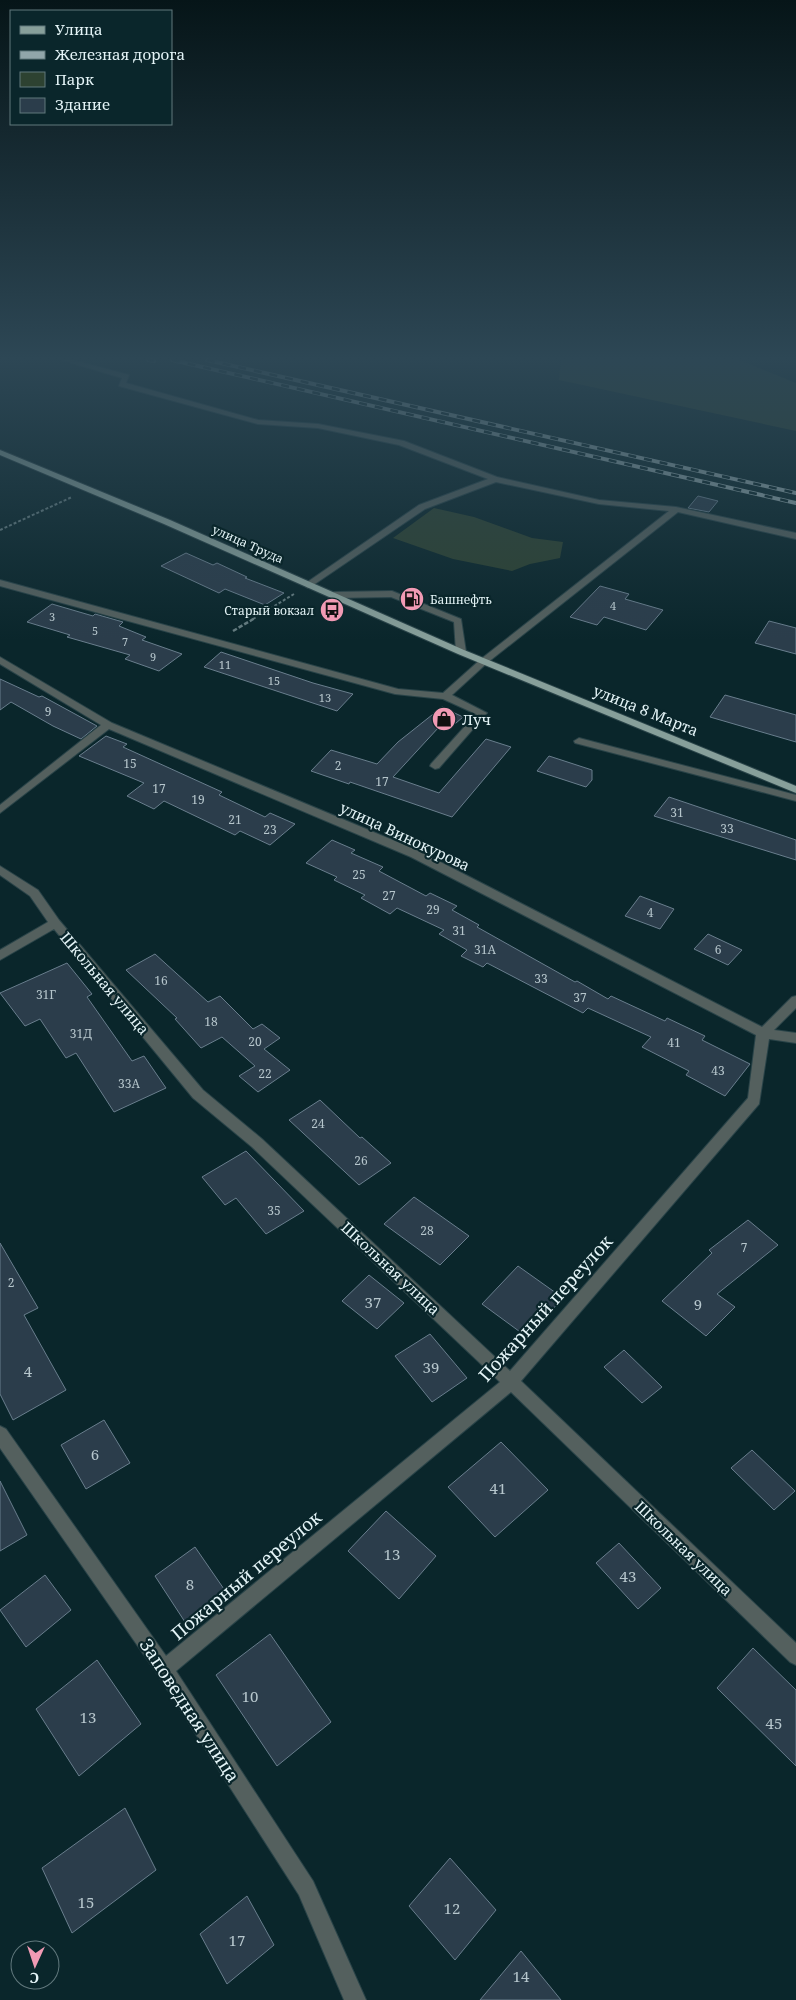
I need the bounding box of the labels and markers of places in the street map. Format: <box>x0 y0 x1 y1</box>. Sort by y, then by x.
fuel station icon: Башнефть <box>399 586 425 612</box>
place label: Башнефть <box>430 591 492 608</box>
bus stop icon: Старый вокзал <box>319 597 345 623</box>
place label: Старый вокзал <box>224 602 314 619</box>
shop icon: Луч <box>431 706 457 732</box>
place label: Луч <box>462 709 491 729</box>

